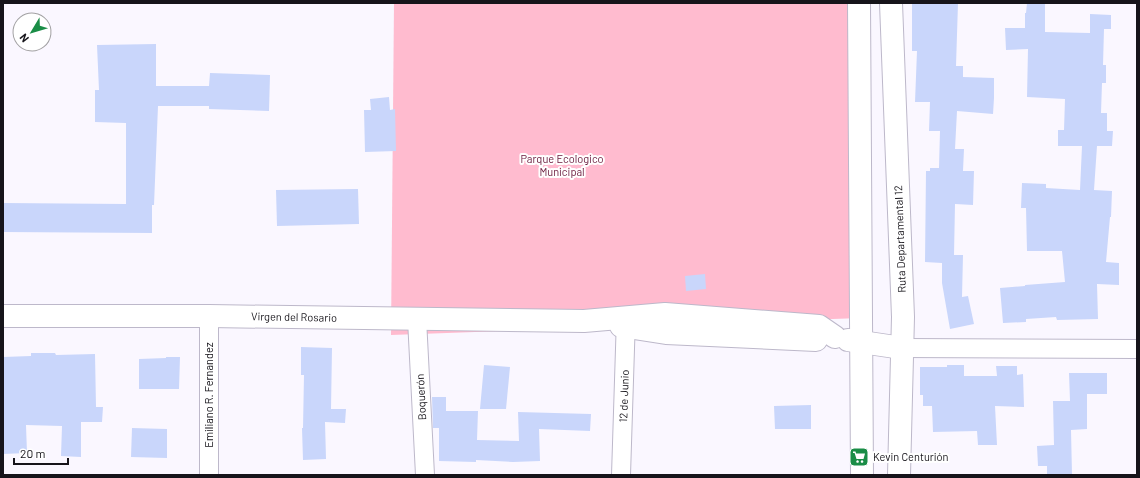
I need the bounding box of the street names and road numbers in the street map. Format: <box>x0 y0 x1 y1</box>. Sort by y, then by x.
street label: Ruta Departamental 12 <box>891 185 908 293</box>
street label: Virgen del Rosario <box>251 309 337 324</box>
street label: Emiliano R. Fernandez <box>202 342 215 448</box>
street label: 12 de Junio <box>616 369 631 423</box>
street label: Boquerón <box>413 373 428 421</box>

